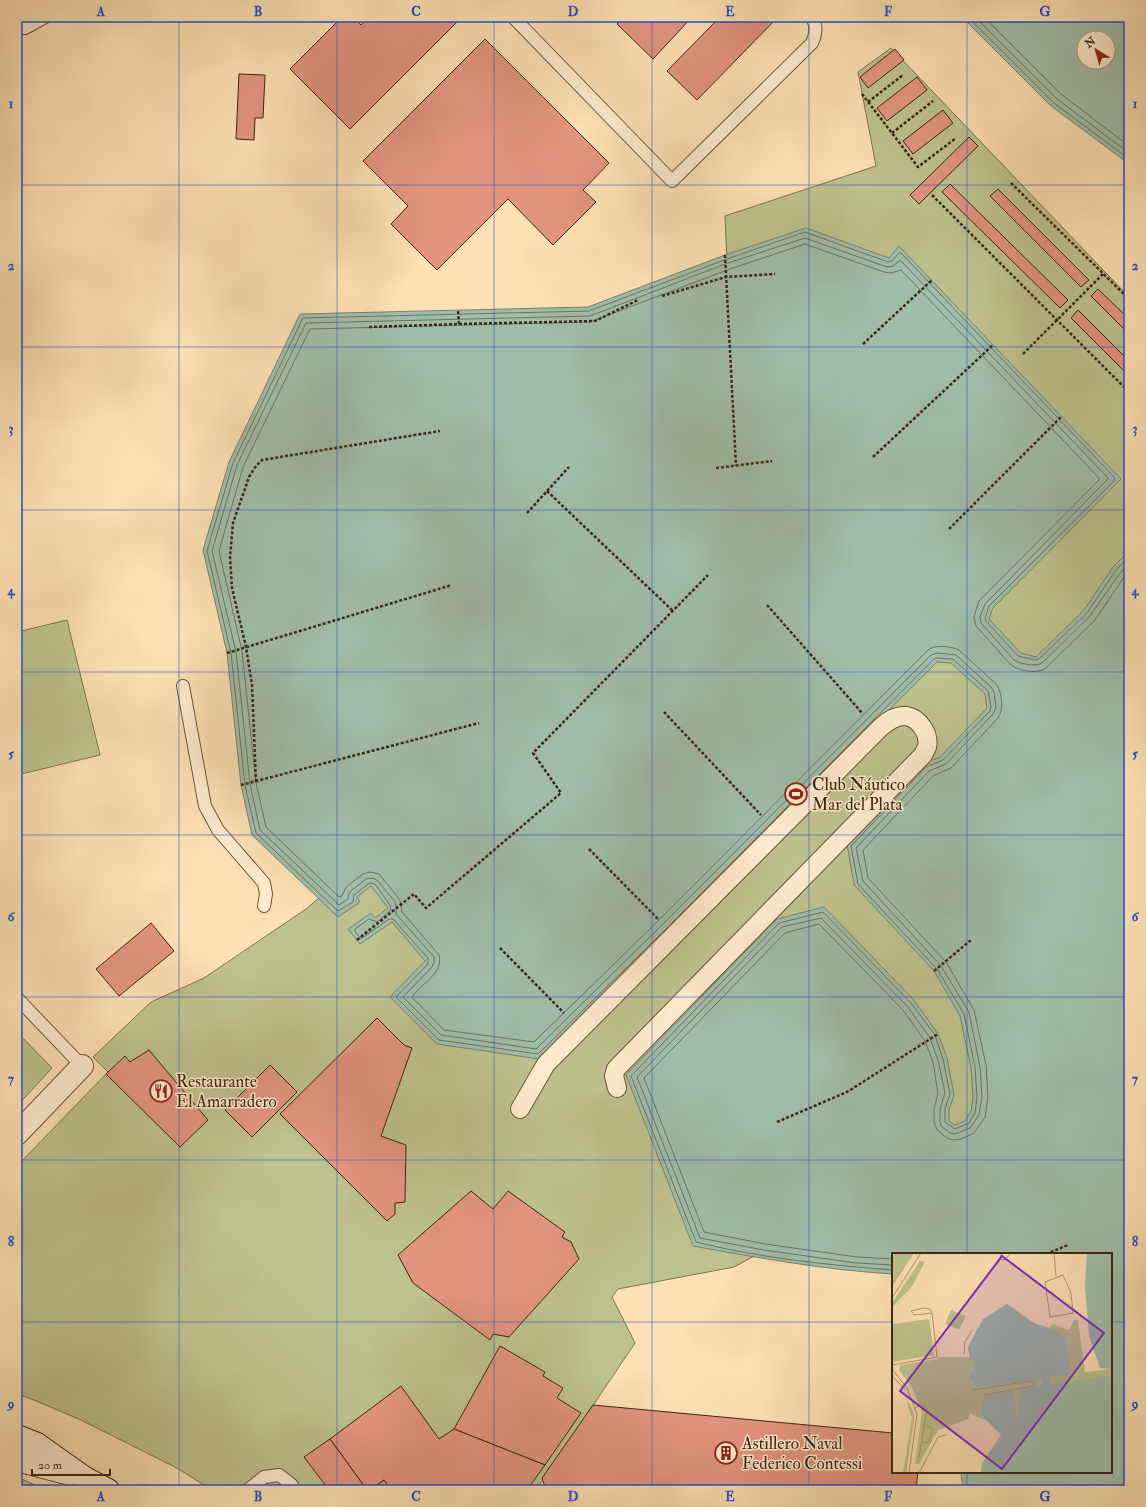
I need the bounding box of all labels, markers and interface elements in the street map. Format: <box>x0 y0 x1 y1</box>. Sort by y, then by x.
text: A <box>96 4 106 20</box>
text: B <box>254 4 262 20</box>
text: C <box>411 4 421 20</box>
text: D <box>568 4 579 20</box>
text: E <box>725 4 735 20</box>
text: F <box>884 4 893 20</box>
text: G <box>1040 4 1051 20</box>
north arrow <box>1076 30 1116 70</box>
text: N <box>1082 34 1099 51</box>
text: 1 <box>9 96 14 112</box>
text: 1 <box>1133 96 1138 112</box>
text: 2 <box>8 258 15 274</box>
text: 2 <box>1132 258 1139 274</box>
text: 3 <box>9 421 14 437</box>
text: 3 <box>1133 421 1138 437</box>
text: 4 <box>6 583 15 599</box>
text: 4 <box>1130 583 1139 599</box>
text: 5 <box>8 746 14 762</box>
text: 5 <box>1132 746 1138 762</box>
place label: Club Náutico Mar del Plata <box>812 774 905 815</box>
sports icon: Club Náutico Mar del Plata <box>783 781 809 807</box>
text: 6 <box>8 909 16 925</box>
text: 6 <box>1132 909 1140 925</box>
text: 7 <box>8 1071 15 1087</box>
place label: Restaurante El Amarradero <box>176 1071 277 1112</box>
text: 7 <box>1132 1071 1139 1087</box>
restaurant icon: Restaurante El Amarradero <box>148 1078 174 1104</box>
text: 8 <box>8 1234 14 1250</box>
text: 8 <box>1132 1234 1138 1250</box>
inset map <box>892 1253 1112 1473</box>
text: 9 <box>6 1396 15 1412</box>
text: 9 <box>1130 1396 1139 1412</box>
place label: Astillero Naval Federico Contessi <box>741 1433 863 1474</box>
building icon: Astillero Naval Federico Contessi <box>713 1440 739 1466</box>
scale bar <box>32 1451 110 1477</box>
text: 20 m <box>38 1458 63 1473</box>
text: A <box>96 1489 106 1505</box>
text: B <box>254 1489 262 1505</box>
text: C <box>411 1489 421 1505</box>
text: D <box>568 1489 579 1505</box>
text: E <box>725 1489 735 1505</box>
text: F <box>884 1489 893 1505</box>
text: G <box>1040 1489 1051 1505</box>

